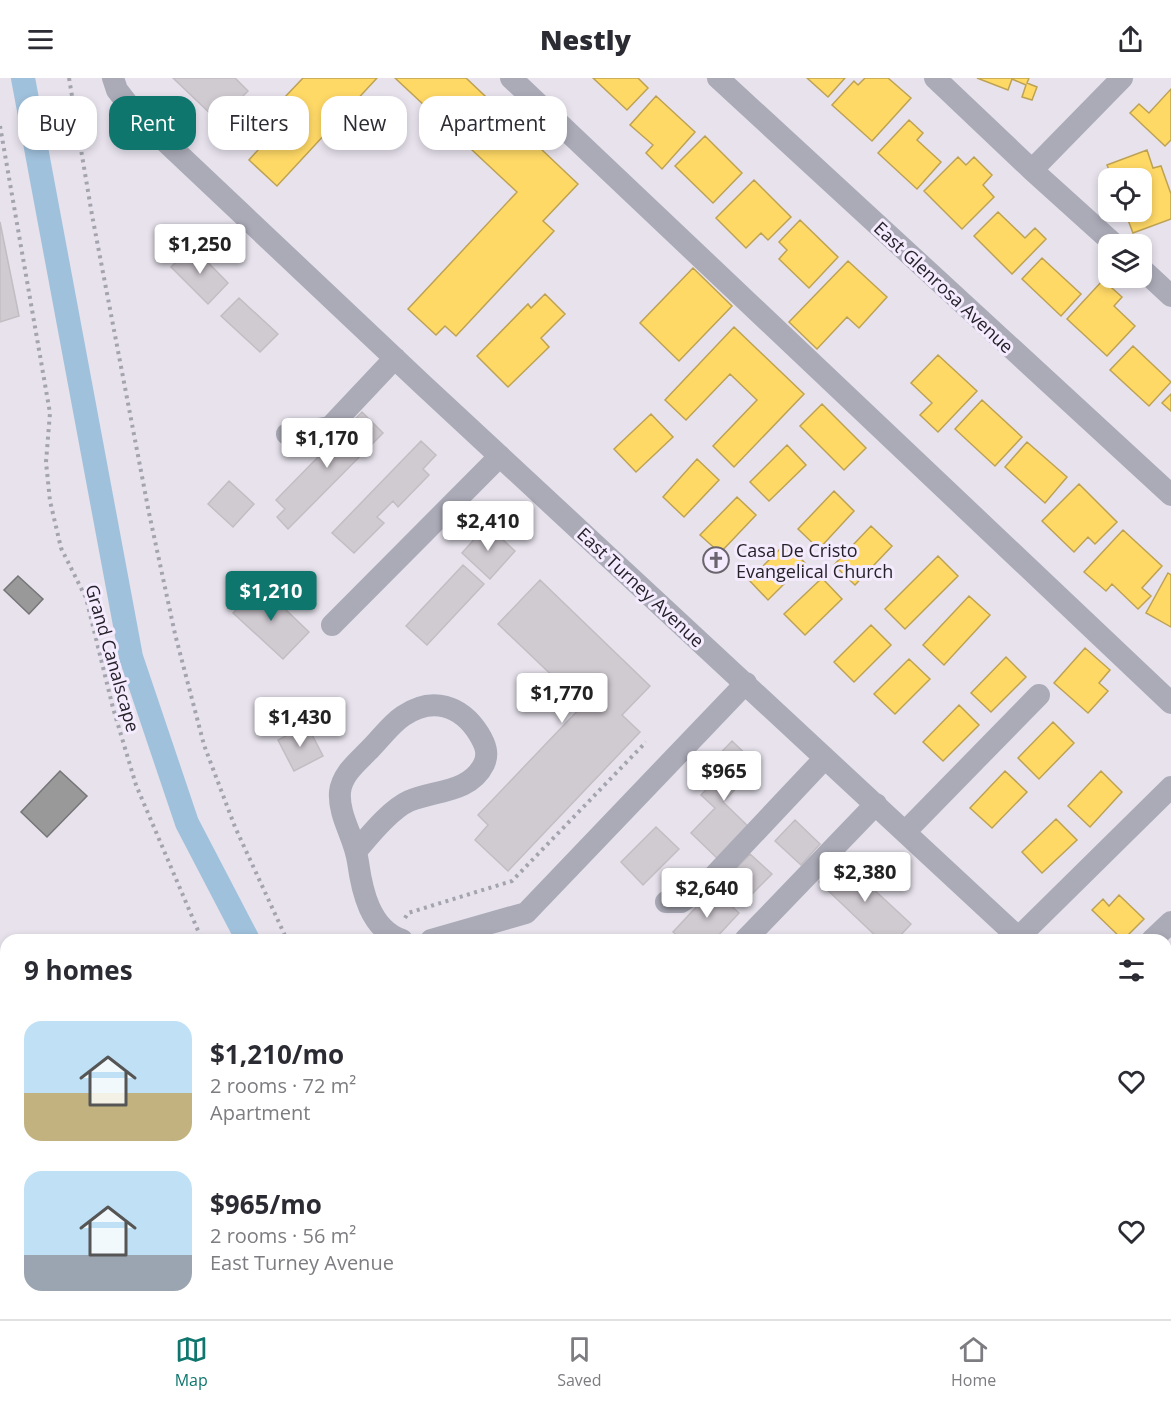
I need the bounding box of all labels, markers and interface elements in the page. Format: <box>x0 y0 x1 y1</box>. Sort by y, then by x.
text: Nestly <box>540 21 631 58</box>
icon: menu <box>24 23 57 56</box>
icon: share <box>1114 23 1147 56</box>
chip: Buy <box>18 96 97 150</box>
chip: Rent <box>109 96 196 150</box>
chip: Filters <box>208 96 309 150</box>
chip: New <box>321 96 407 150</box>
chip: Apartment <box>419 96 567 150</box>
map controls <box>1098 168 1152 288</box>
button: locate <box>1098 168 1152 222</box>
street label: East Glenrosa Avenue <box>869 216 1019 358</box>
pin: $1,250 <box>151 224 249 275</box>
text: $1,250 <box>169 230 231 257</box>
button: layers <box>1098 234 1152 288</box>
pin: $1,170 <box>278 418 376 469</box>
text: $1,170 <box>296 424 358 451</box>
pin: $2,410 <box>439 501 537 552</box>
text: $2,410 <box>457 507 519 534</box>
street label: East Turney Avenue <box>572 522 710 652</box>
place label: Casa De Cristo Evangelical Church <box>736 538 893 583</box>
church icon: Casa De Cristo Evangelical Church <box>701 545 731 575</box>
pin: $1,210 <box>222 571 320 622</box>
text: $1,210 <box>240 577 302 604</box>
street label: Grand Canalscape <box>80 581 146 735</box>
pin: $1,770 <box>513 673 611 724</box>
text: $1,770 <box>531 679 593 706</box>
pin: $1,430 <box>251 697 349 748</box>
text: $1,430 <box>269 703 331 730</box>
pin: $965 <box>688 751 760 802</box>
text: $965 <box>701 757 747 784</box>
pin: $2,380 <box>816 852 914 903</box>
text: $2,380 <box>834 858 896 885</box>
pin: $2,640 <box>658 868 756 919</box>
text: $2,640 <box>676 874 738 901</box>
text: 9 homes <box>24 952 133 988</box>
icon: filters <box>1115 954 1148 987</box>
text: $1,210/mo <box>210 1036 344 1072</box>
icon: home <box>72 1045 144 1117</box>
icon: heart <box>1115 1065 1148 1098</box>
text: 2 rooms · 72 m² <box>210 1072 356 1099</box>
text: Apartment <box>210 1099 310 1126</box>
text: $965/mo <box>210 1186 322 1222</box>
icon: home <box>72 1195 144 1267</box>
icon: heart <box>1115 1215 1148 1248</box>
text: 2 rooms · 56 m² <box>210 1222 356 1249</box>
text: East Turney Avenue <box>210 1249 394 1276</box>
tab: Map <box>175 1333 208 1391</box>
tab: Saved <box>557 1333 602 1391</box>
tab: Home <box>951 1333 996 1391</box>

